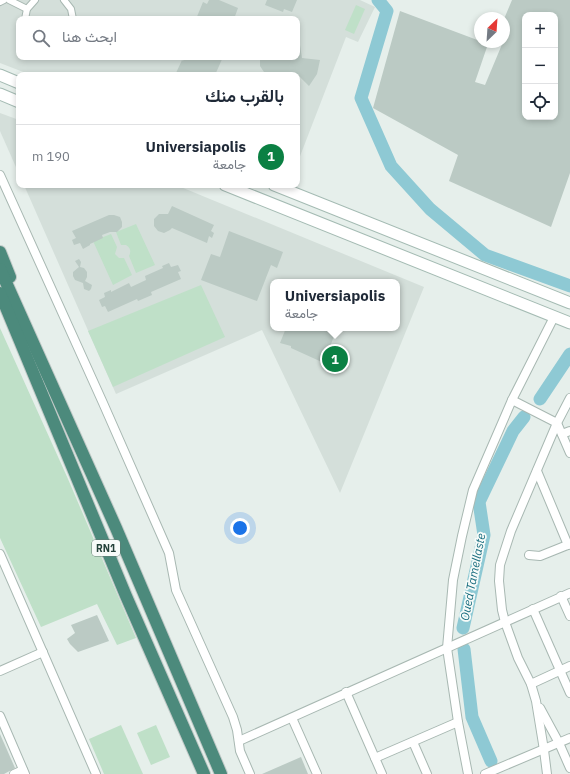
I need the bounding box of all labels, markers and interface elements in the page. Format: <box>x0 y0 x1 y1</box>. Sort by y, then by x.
north arrow <box>474 12 510 48</box>
map controls <box>522 12 558 120</box>
button: + <box>522 12 558 48</box>
search box <box>16 16 300 60</box>
icon: search <box>30 27 52 49</box>
text: ابحث هنا <box>62 27 117 46</box>
button: − <box>522 48 558 84</box>
button: locate <box>522 84 558 120</box>
text: بالقرب منك <box>205 85 284 107</box>
text: Universiapolis <box>146 137 246 156</box>
text: 190 m <box>32 148 70 165</box>
text: 1 <box>267 148 275 165</box>
text: جامعة <box>213 156 246 173</box>
popup <box>270 279 400 331</box>
text: Universiapolis <box>285 286 385 305</box>
text: جامعة <box>285 305 318 322</box>
pin: 1 <box>322 344 348 374</box>
your location <box>230 518 250 538</box>
water label: Oued Tamellaste <box>457 532 488 622</box>
road number: RN1 <box>92 540 120 556</box>

